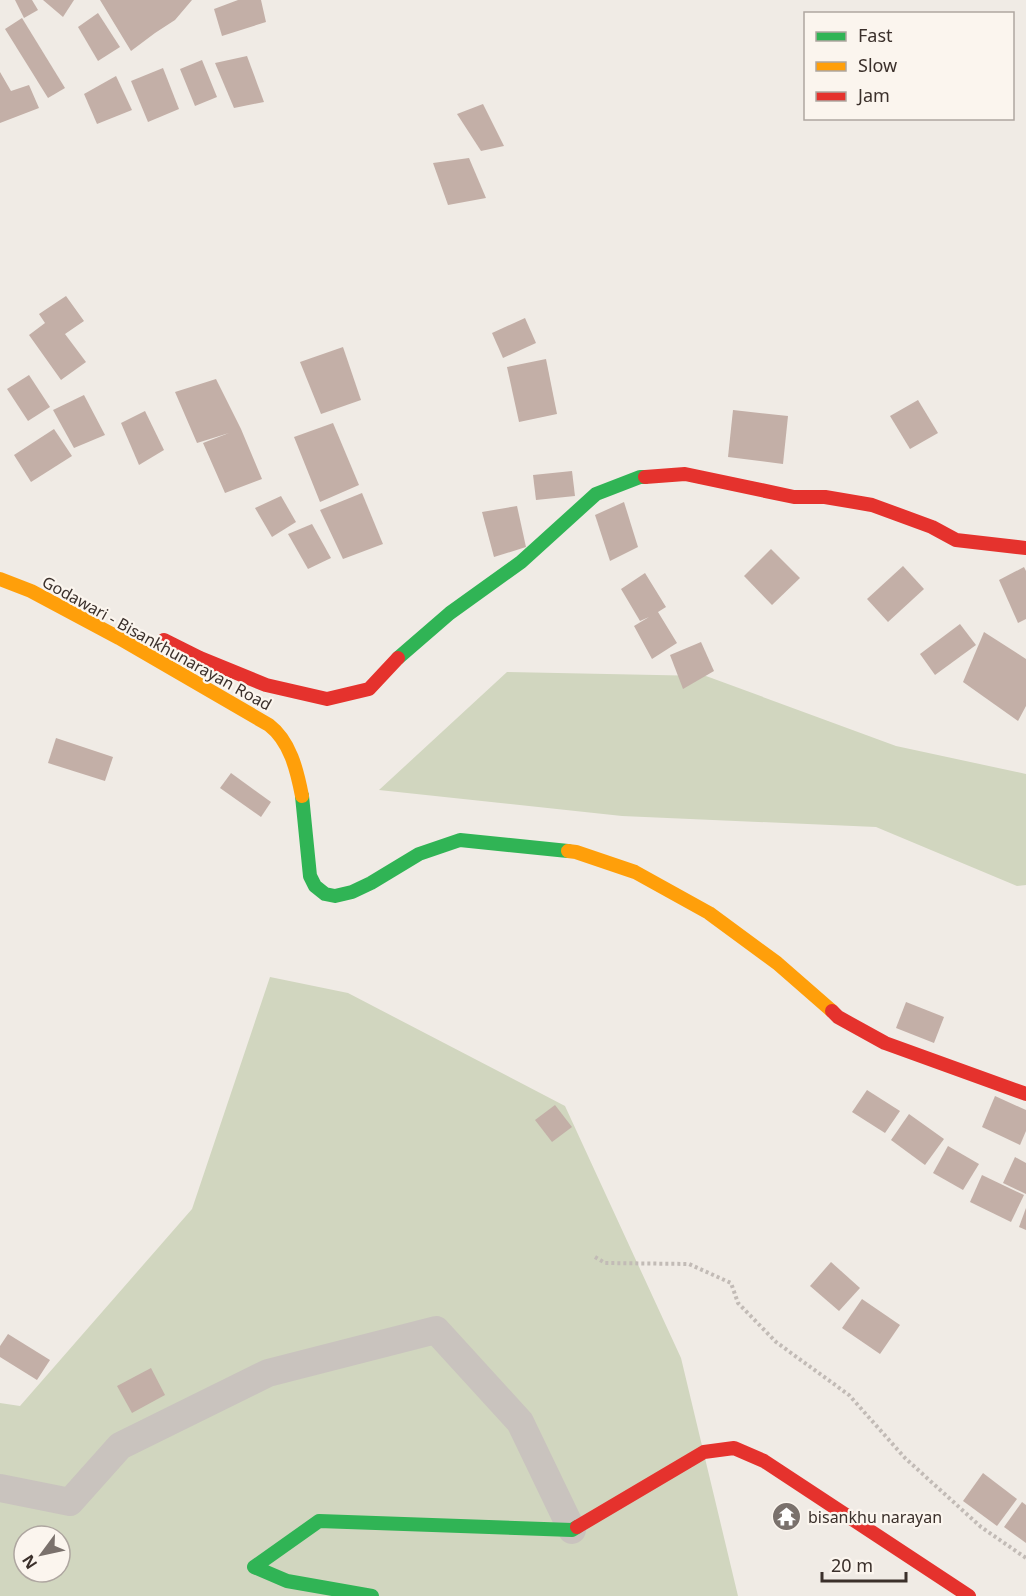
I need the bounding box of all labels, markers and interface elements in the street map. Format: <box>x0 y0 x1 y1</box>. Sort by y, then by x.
legend <box>804 12 1014 120</box>
text: Fast <box>858 23 893 47</box>
text: Slow <box>858 53 897 77</box>
text: Jam <box>856 83 890 107</box>
street label: Godawari - Bisankhunarayan Road <box>38 571 276 715</box>
temple icon: bisankhu narayan <box>771 1501 803 1533</box>
place label: bisankhu narayan <box>808 1506 942 1528</box>
north arrow <box>12 1524 72 1584</box>
scale bar <box>822 1545 906 1583</box>
text: N <box>17 1551 42 1574</box>
text: 20 m <box>831 1553 873 1577</box>

